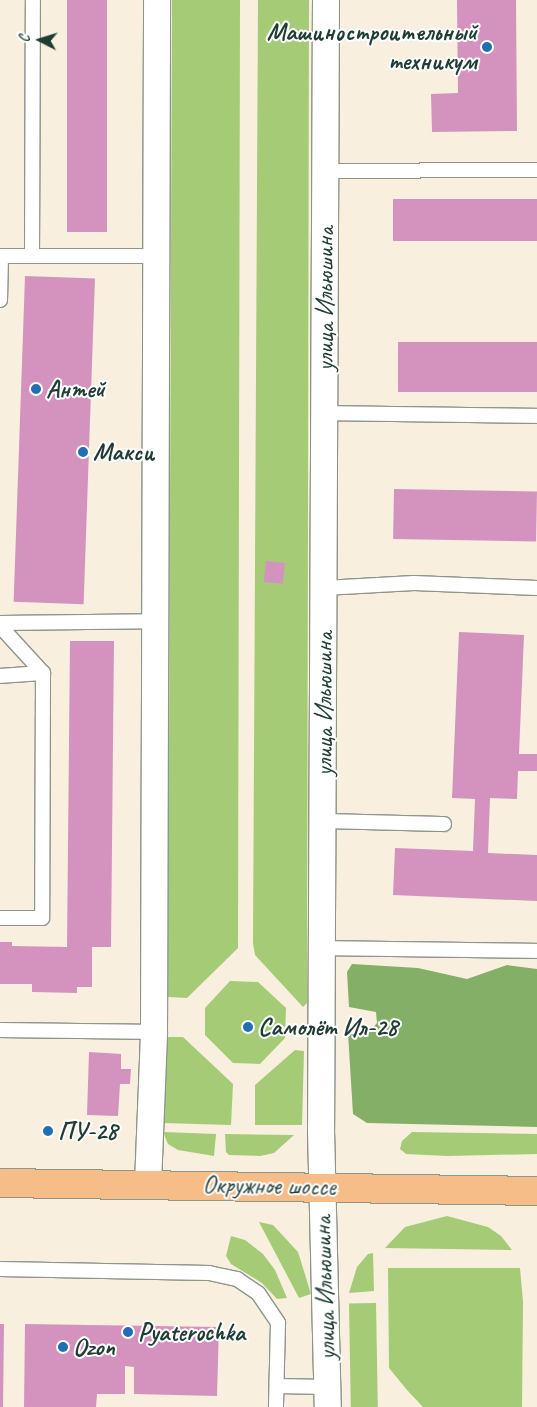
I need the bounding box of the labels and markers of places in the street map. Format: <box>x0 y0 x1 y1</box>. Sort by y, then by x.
place label: Машиностроительный техникум <box>267 18 477 77</box>
marker: Машиностроительный техникум <box>481 41 493 53</box>
place label: Антей <box>46 374 105 404</box>
marker: Антей <box>30 383 42 395</box>
place label: Макси <box>93 437 154 467</box>
marker: Макси <box>77 446 89 458</box>
place label: Самолёт Ил-28 <box>258 1012 398 1042</box>
marker: Самолёт Ил-28 <box>242 1021 254 1033</box>
place label: ПУ-28 <box>58 1116 117 1146</box>
marker: ПУ-28 <box>42 1125 54 1137</box>
place label: Pyaterochka <box>138 1317 245 1347</box>
marker: Pyaterochka <box>122 1326 134 1338</box>
place label: Ozon <box>73 1332 115 1362</box>
marker: Ozon <box>57 1341 69 1353</box>

